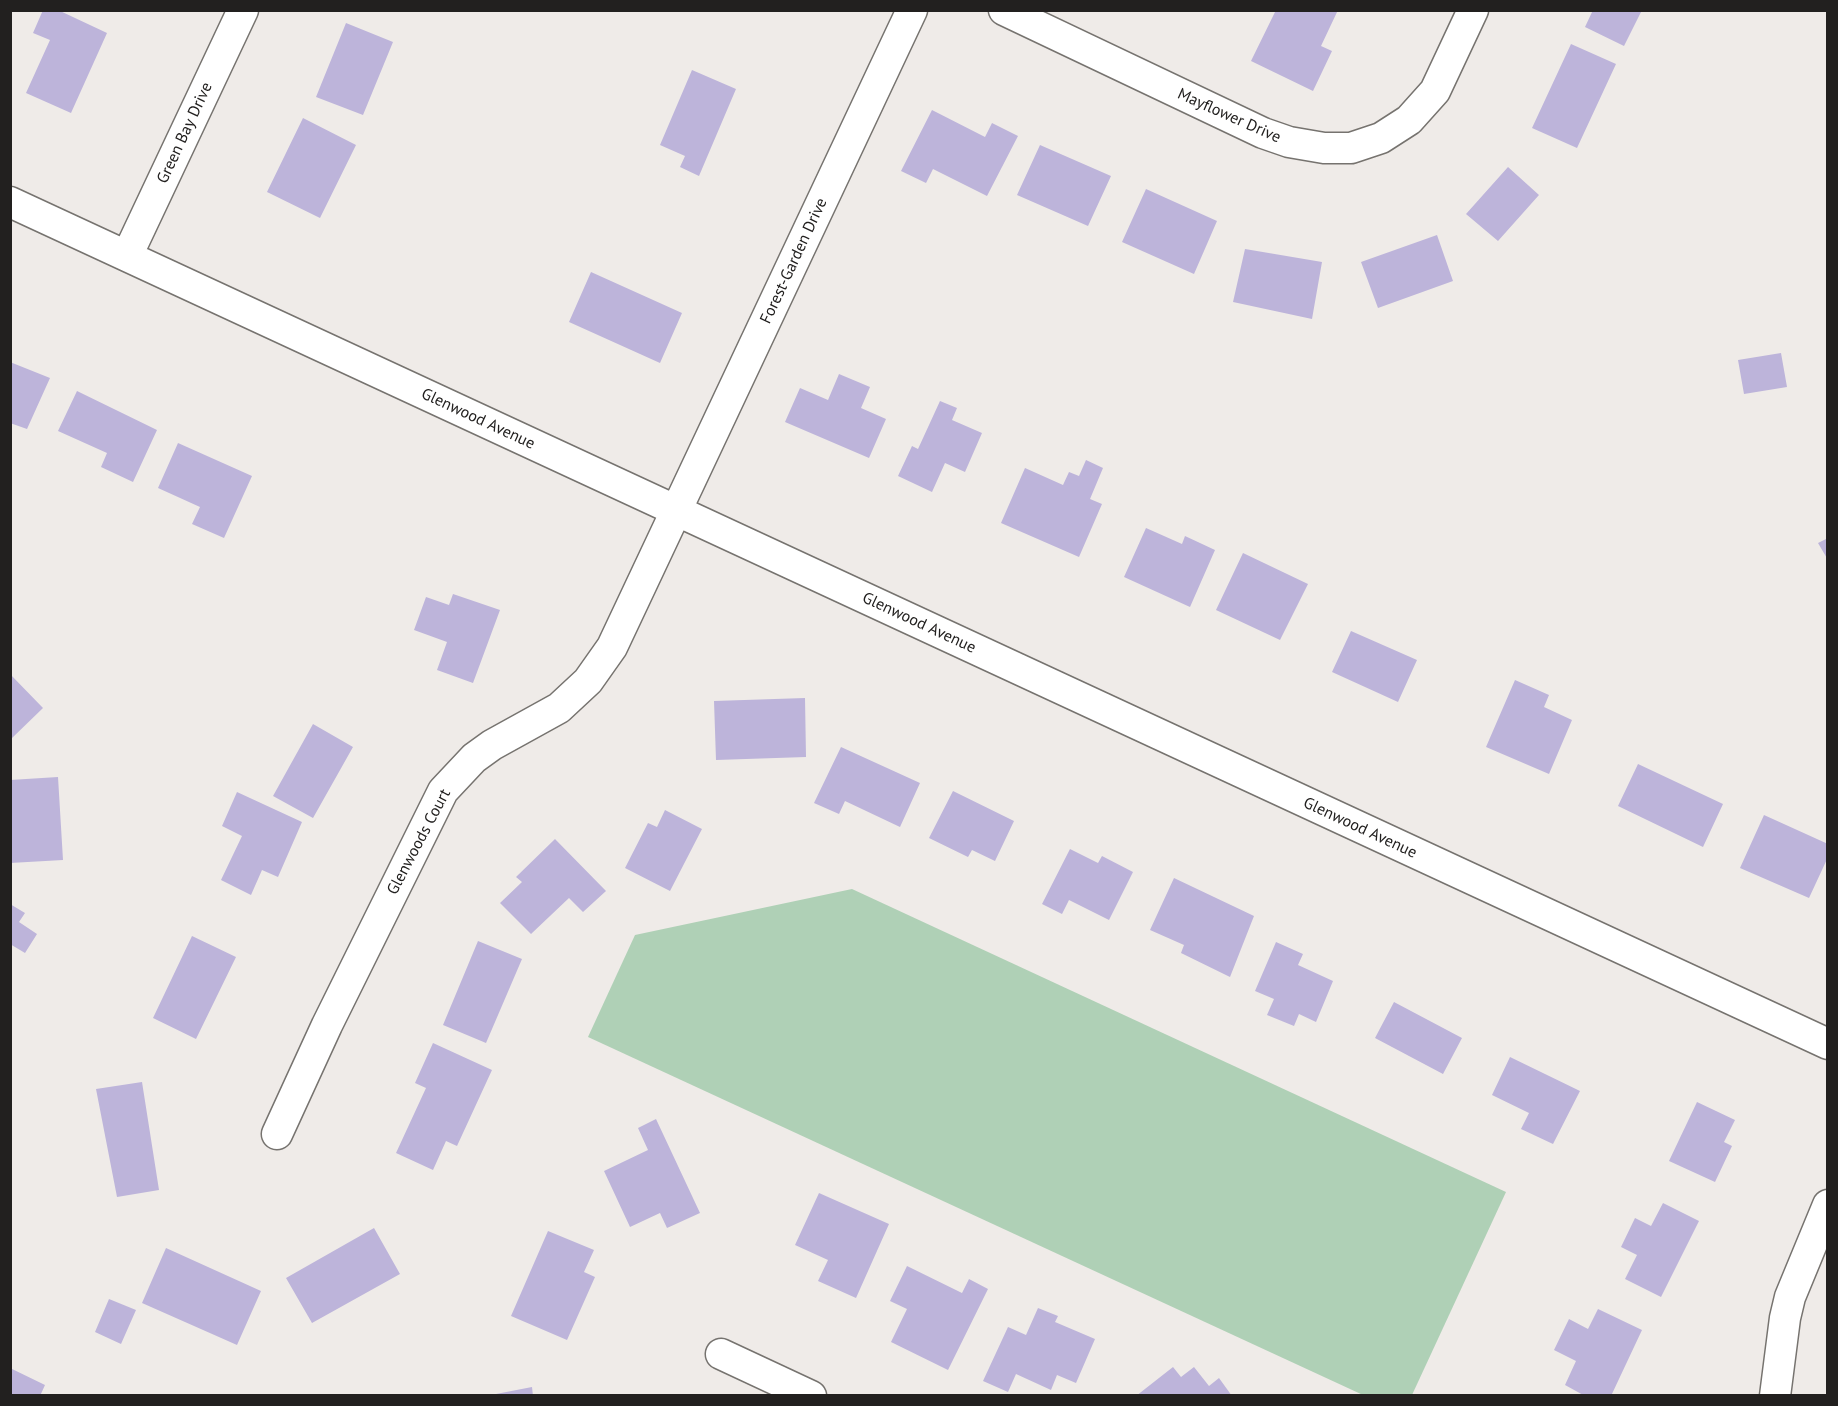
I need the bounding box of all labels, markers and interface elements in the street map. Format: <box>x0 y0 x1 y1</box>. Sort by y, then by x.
street label: Green Bay Drive <box>153 79 217 187</box>
street label: Mayflower Drive <box>1174 85 1284 147</box>
street label: Forest-Garden Drive <box>756 195 832 327</box>
street label: Glenwood Avenue <box>418 384 538 454</box>
street label: Glenwood Avenue <box>859 588 979 658</box>
street label: Glenwoods Court <box>383 786 455 898</box>
street label: Glenwood Avenue <box>1300 793 1420 863</box>

